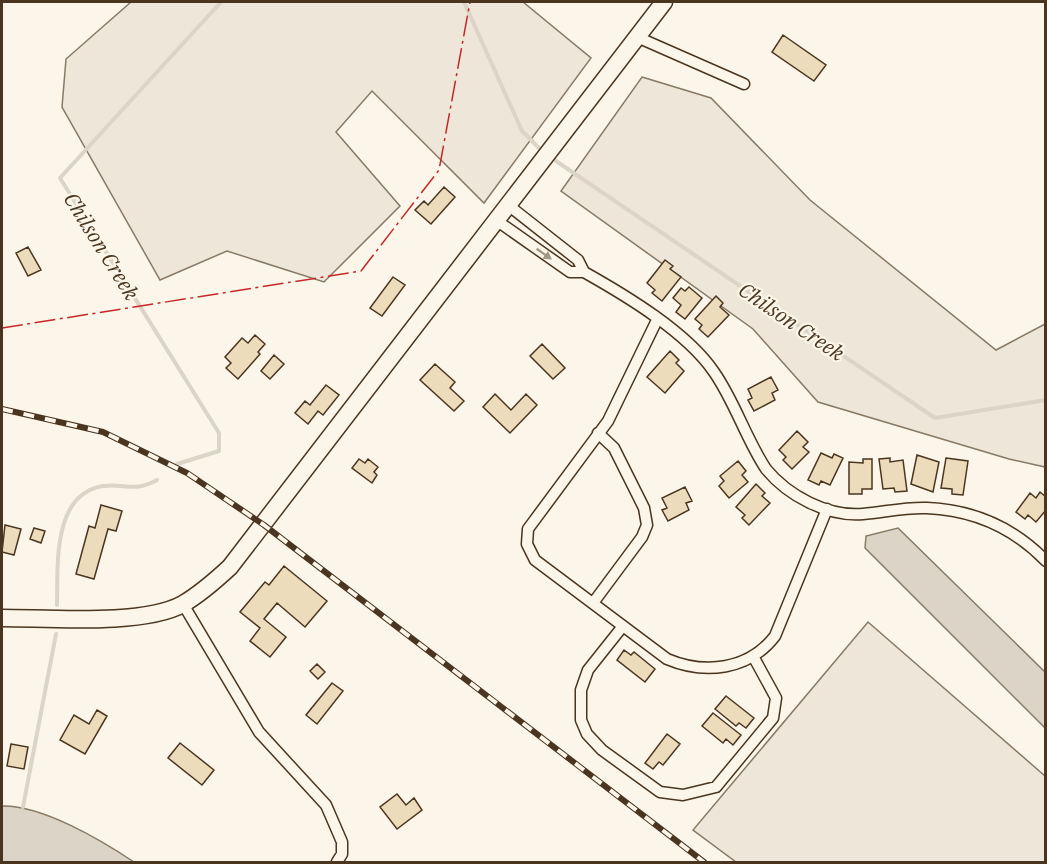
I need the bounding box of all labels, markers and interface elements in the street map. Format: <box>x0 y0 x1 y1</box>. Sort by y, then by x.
water label: Chilson Creek <box>58 187 147 306</box>
one-way arrow <box>536 248 552 260</box>
water label: Chilson Creek <box>734 275 851 367</box>

